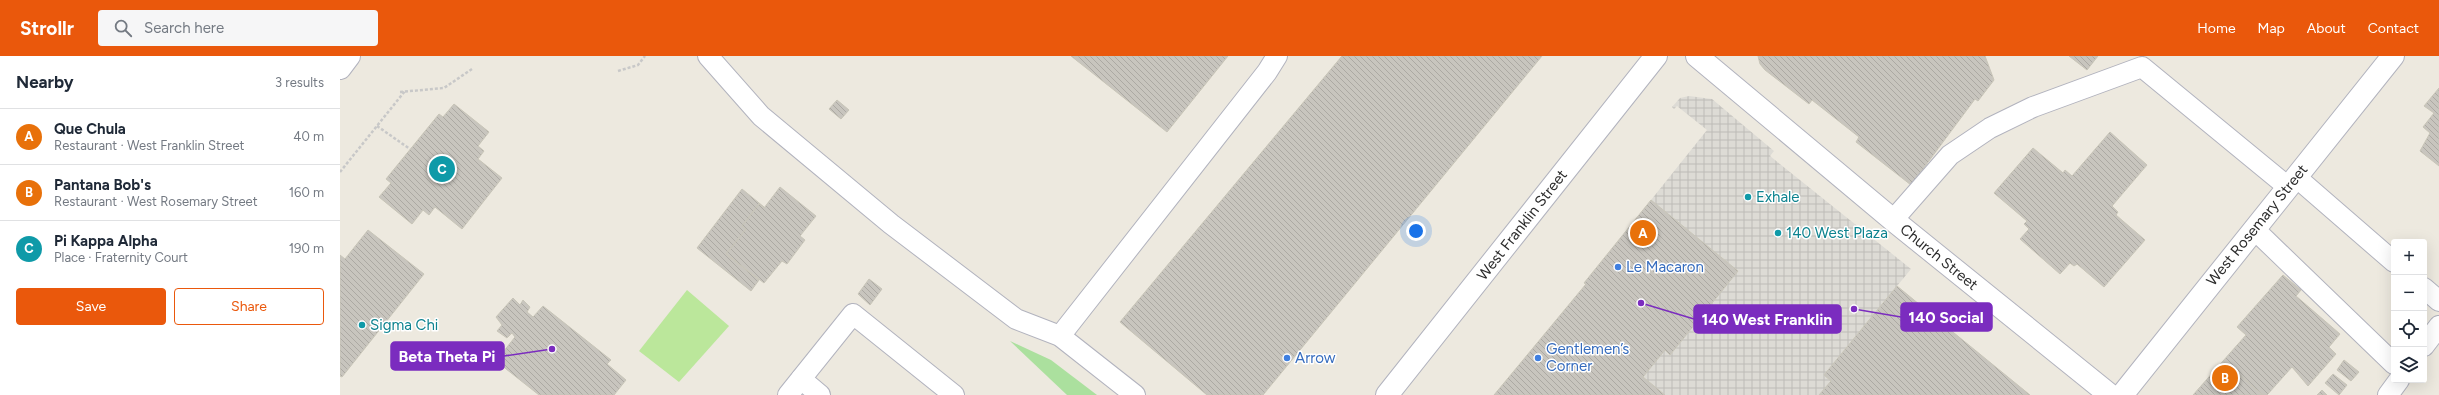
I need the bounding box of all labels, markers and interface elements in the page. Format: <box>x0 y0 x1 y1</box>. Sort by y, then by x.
search box <box>98 10 378 46</box>
text: Strollr <box>20 17 74 40</box>
icon: search <box>112 17 134 39</box>
text: Search here <box>144 19 224 37</box>
text: Home <box>2197 20 2236 37</box>
text: Map <box>2258 20 2285 37</box>
text: About <box>2307 20 2346 37</box>
text: Contact <box>2368 20 2419 37</box>
text: Nearby <box>16 72 74 92</box>
text: 3 results <box>275 75 324 90</box>
text: Que Chula <box>54 120 126 138</box>
text: A <box>24 129 34 144</box>
text: 40 m <box>293 129 324 144</box>
text: Restaurant · West Franklin Street <box>54 138 244 153</box>
pin: C <box>429 154 455 184</box>
street label: West Rosemary Street <box>2203 161 2312 289</box>
street label: West Franklin Street <box>1473 166 1571 284</box>
text: Pantana Bob's <box>54 176 151 194</box>
text: B <box>25 185 33 200</box>
text: 160 m <box>289 185 324 200</box>
place label: Exhale <box>1756 188 1800 206</box>
marker: Exhale <box>1743 192 1753 202</box>
text: Restaurant · West Rosemary Street <box>54 194 258 209</box>
pin: A <box>1630 218 1656 248</box>
street label: Church Street <box>1896 220 1982 294</box>
your location <box>1406 221 1426 241</box>
place label: 140 West Plaza <box>1786 224 1888 242</box>
marker: 140 West Plaza <box>1773 228 1783 238</box>
text: Pi Kappa Alpha <box>54 232 158 250</box>
map controls <box>2391 239 2427 383</box>
button: + <box>2391 239 2427 275</box>
text: C <box>24 241 34 256</box>
text: 190 m <box>289 241 324 256</box>
text: Place · Fraternity Court <box>54 250 188 265</box>
place label: Le Macaron <box>1626 258 1704 276</box>
marker: Le Macaron <box>1613 262 1623 272</box>
button: − <box>2391 275 2427 311</box>
button: Save <box>16 288 166 325</box>
button: Share <box>174 288 324 325</box>
callout: 140 Social <box>1901 303 1992 331</box>
callout: 140 West Franklin <box>1694 305 1841 333</box>
text: 140 Social <box>1908 308 1984 327</box>
text: 140 West Franklin <box>1702 310 1832 329</box>
button: locate <box>2391 311 2427 347</box>
place label: Sigma Chi <box>370 316 438 334</box>
marker: Sigma Chi <box>357 320 367 330</box>
place label: Gentlemen’s Corner <box>1546 340 1629 375</box>
callout: Beta Theta Pi <box>391 342 504 370</box>
text: Beta Theta Pi <box>398 347 496 366</box>
button: layers <box>2391 347 2427 383</box>
place label: Arrow <box>1295 349 1336 367</box>
marker: Arrow <box>1282 353 1292 363</box>
marker: Gentlemen’s Corner <box>1533 353 1543 363</box>
pin: B <box>2212 363 2238 393</box>

